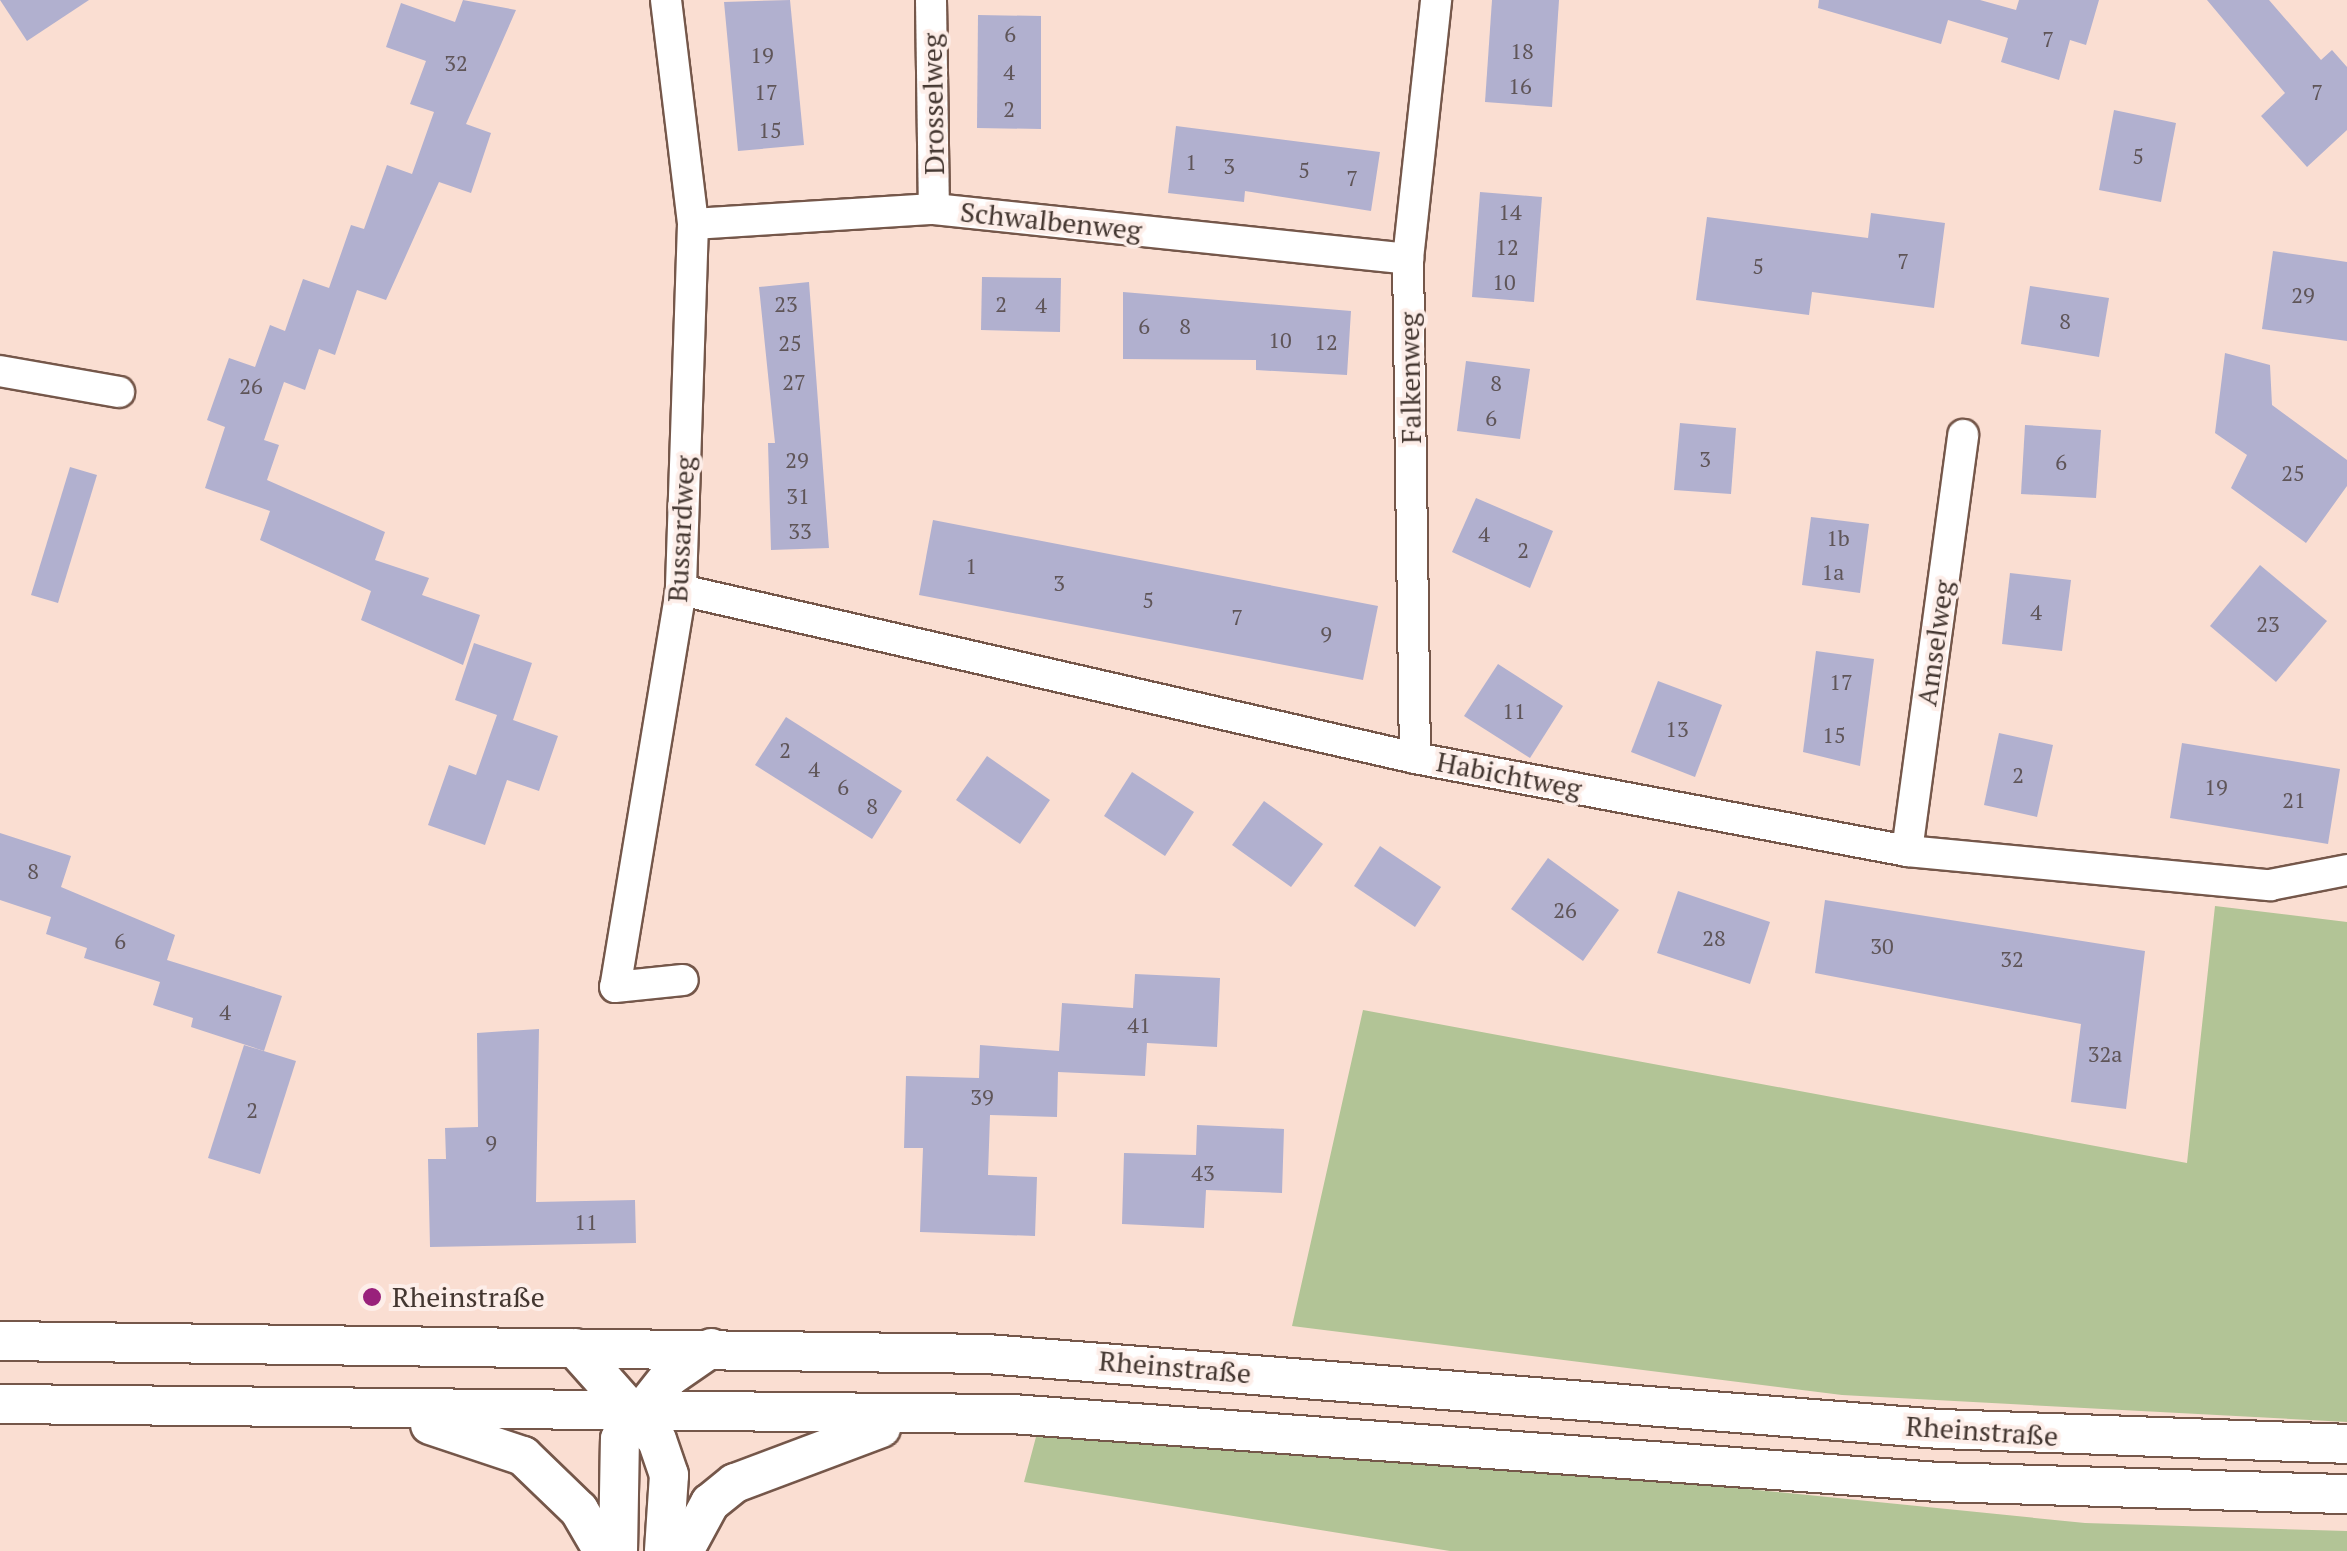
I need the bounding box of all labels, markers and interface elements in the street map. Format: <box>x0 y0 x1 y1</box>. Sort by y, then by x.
house number: 6 <box>1004 21 1016 47</box>
house number: 7 <box>2042 26 2054 52</box>
street label: Drosselweg <box>915 33 951 175</box>
house number: 18 <box>1510 38 1534 64</box>
house number: 19 <box>750 42 774 68</box>
house number: 32 <box>444 50 468 76</box>
house number: 4 <box>1003 59 1015 85</box>
house number: 16 <box>1508 73 1532 99</box>
house number: 17 <box>754 79 778 105</box>
house number: 7 <box>2311 79 2323 105</box>
house number: 2 <box>1003 96 1015 122</box>
house number: 15 <box>758 117 782 143</box>
house number: 5 <box>2132 143 2144 169</box>
house number: 1 <box>1185 149 1197 175</box>
house number: 3 <box>1223 153 1235 179</box>
house number: 5 <box>1298 157 1310 183</box>
house number: 7 <box>1346 165 1358 191</box>
street label: Schwalbenweg <box>959 195 1143 247</box>
house number: 14 <box>1498 199 1522 225</box>
house number: 12 <box>1495 234 1519 260</box>
house number: 7 <box>1897 248 1909 274</box>
house number: 5 <box>1752 253 1764 279</box>
house number: 10 <box>1492 269 1516 295</box>
house number: 29 <box>2291 282 2315 308</box>
house number: 23 <box>774 291 798 317</box>
house number: 2 <box>995 291 1007 317</box>
house number: 4 <box>1035 292 1047 318</box>
house number: 8 <box>2059 308 2071 334</box>
street label: Falkenweg <box>1392 312 1428 444</box>
house number: 6 <box>1138 313 1150 339</box>
house number: 8 <box>1179 313 1191 339</box>
house number: 10 <box>1268 327 1292 353</box>
house number: 12 <box>1314 329 1338 355</box>
house number: 25 <box>778 330 802 356</box>
house number: 27 <box>782 369 806 395</box>
house number: 8 <box>1490 370 1502 396</box>
house number: 26 <box>239 373 263 399</box>
house number: 6 <box>1485 405 1497 431</box>
house number: 3 <box>1699 446 1711 472</box>
house number: 29 <box>785 447 809 473</box>
house number: 6 <box>2055 449 2067 475</box>
street label: Bussardweg <box>660 455 702 603</box>
house number: 25 <box>2281 460 2305 486</box>
house number: 31 <box>786 483 810 509</box>
house number: 33 <box>788 518 812 544</box>
house number: 4 <box>1478 521 1490 547</box>
house number: 1b <box>1826 525 1850 551</box>
house number: 2 <box>1517 537 1529 563</box>
house number: 1 <box>965 553 977 579</box>
house number: 1a <box>1822 559 1844 585</box>
house number: 3 <box>1053 570 1065 596</box>
street label: Amselweg <box>1910 578 1960 708</box>
house number: 5 <box>1142 587 1154 613</box>
house number: 4 <box>2030 599 2042 625</box>
house number: 7 <box>1231 604 1243 630</box>
house number: 23 <box>2256 611 2280 637</box>
house number: 9 <box>1320 621 1332 647</box>
house number: 17 <box>1829 669 1853 695</box>
house number: 11 <box>1502 698 1526 724</box>
house number: 13 <box>1665 716 1689 742</box>
house number: 15 <box>1822 722 1846 748</box>
house number: 2 <box>779 737 791 763</box>
street label: Habichtweg <box>1434 744 1584 806</box>
house number: 4 <box>808 756 820 782</box>
house number: 2 <box>2012 762 2024 788</box>
house number: 6 <box>837 774 849 800</box>
house number: 19 <box>2204 774 2228 800</box>
house number: 21 <box>2282 787 2306 813</box>
house number: 8 <box>866 793 878 819</box>
house number: 8 <box>27 858 39 884</box>
house number: 26 <box>1553 897 1577 923</box>
house number: 28 <box>1702 925 1726 951</box>
house number: 6 <box>114 928 126 954</box>
house number: 30 <box>1870 933 1894 959</box>
house number: 32 <box>2000 946 2024 972</box>
house number: 4 <box>219 999 231 1025</box>
house number: 41 <box>1127 1012 1151 1038</box>
house number: 32a <box>2088 1041 2122 1067</box>
house number: 39 <box>970 1084 994 1110</box>
house number: 2 <box>246 1097 258 1123</box>
house number: 9 <box>485 1130 497 1156</box>
house number: 43 <box>1191 1160 1215 1186</box>
house number: 11 <box>574 1209 598 1235</box>
place label: Rheinstraße <box>392 1280 545 1314</box>
marker: Rheinstraße <box>361 1286 383 1308</box>
street label: Rheinstraße <box>1097 1344 1253 1390</box>
street label: Rheinstraße <box>1905 1409 2059 1453</box>

